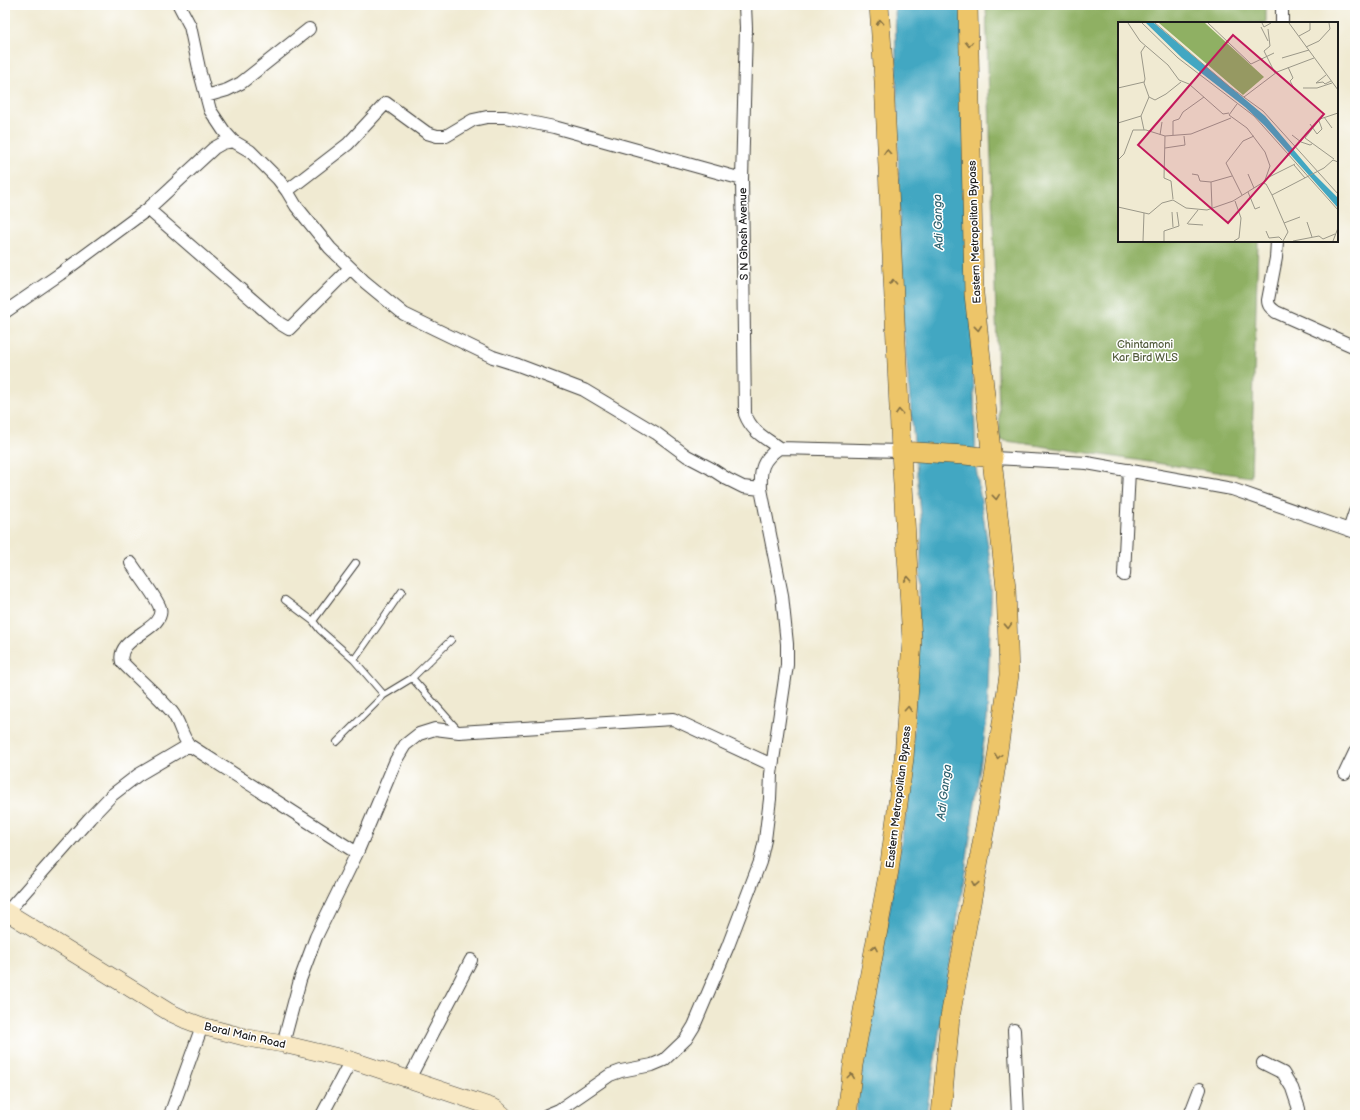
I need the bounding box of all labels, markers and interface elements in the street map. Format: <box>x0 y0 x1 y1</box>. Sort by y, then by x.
one-way arrow <box>875 19 884 25</box>
inset map <box>1118 22 1338 242</box>
one-way arrow <box>964 41 973 47</box>
one-way arrow <box>883 149 891 155</box>
street label: Eastern Metropolitan Bypass <box>965 160 983 304</box>
street label: S N Ghosh Avenue <box>736 187 751 281</box>
water label: Adi Ganga <box>930 194 947 251</box>
one-way arrow <box>889 279 897 285</box>
one-way arrow <box>973 325 982 331</box>
park label: Chintamoni Kar Bird WLS <box>1112 338 1178 364</box>
one-way arrow <box>895 409 904 415</box>
one-way arrow <box>992 494 1001 500</box>
one-way arrow <box>904 576 913 582</box>
one-way arrow <box>1004 623 1012 629</box>
one-way arrow <box>903 706 912 712</box>
street label: Eastern Metropolitan Bypass <box>883 725 914 869</box>
one-way arrow <box>994 752 1003 759</box>
water label: Adi Ganga <box>934 763 955 822</box>
one-way arrow <box>971 880 980 887</box>
one-way arrow <box>869 945 878 951</box>
street label: Boral Main Road <box>203 1020 287 1051</box>
one-way arrow <box>846 1073 855 1079</box>

